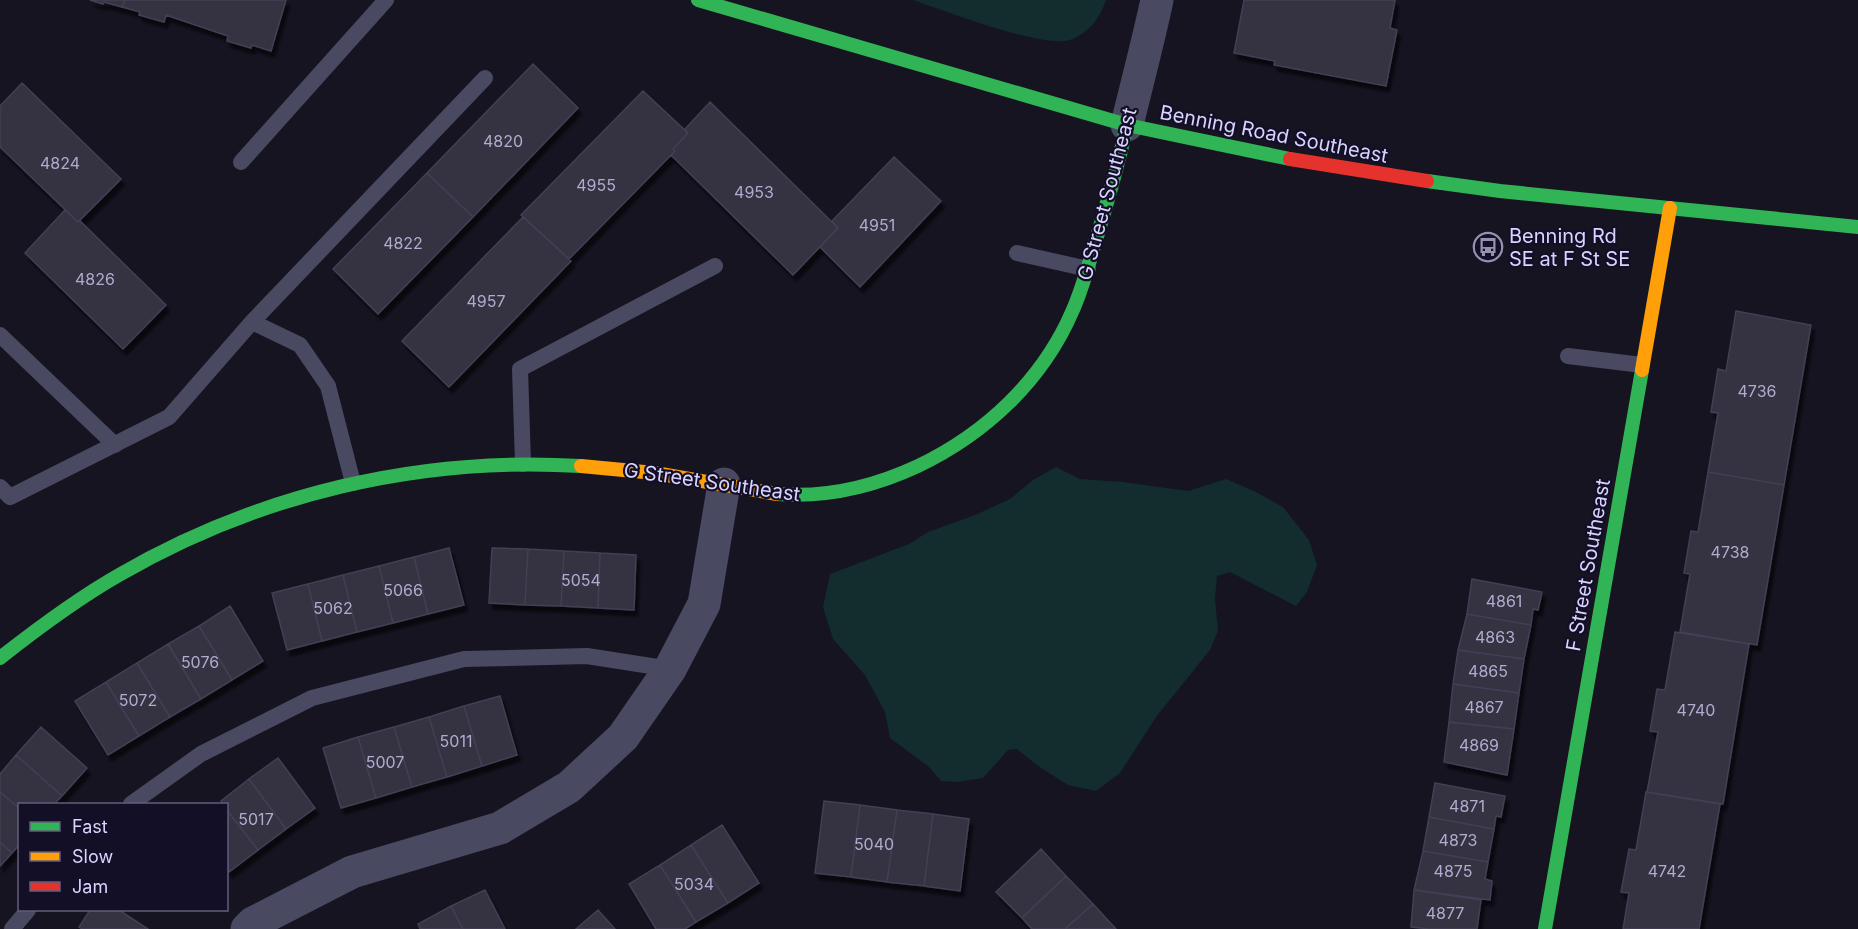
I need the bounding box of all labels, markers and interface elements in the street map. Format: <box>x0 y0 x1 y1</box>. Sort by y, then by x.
street label: Benning Road Southeast <box>1158 100 1391 168</box>
street label: G Street Southeast <box>1072 105 1142 283</box>
house number: 4820 <box>483 131 523 151</box>
house number: 4824 <box>40 153 80 173</box>
house number: 4955 <box>576 175 616 195</box>
house number: 4953 <box>734 182 774 202</box>
house number: 4951 <box>859 215 895 235</box>
place label: Benning Rd SE at F St SE <box>1509 224 1630 271</box>
bus stop icon: Benning Rd SE at F St SE <box>1472 231 1504 263</box>
house number: 4822 <box>383 233 423 253</box>
house number: 4826 <box>75 269 115 289</box>
house number: 4957 <box>466 291 506 311</box>
house number: 4736 <box>1738 381 1776 401</box>
street label: G Street Southeast <box>622 458 802 506</box>
street label: F Street Southeast <box>1561 476 1615 653</box>
house number: 4738 <box>1711 542 1749 562</box>
house number: 5054 <box>561 570 601 590</box>
house number: 5066 <box>383 580 423 600</box>
house number: 4861 <box>1486 591 1522 611</box>
house number: 5062 <box>313 598 353 618</box>
house number: 4863 <box>1475 627 1515 647</box>
house number: 5076 <box>181 652 219 672</box>
house number: 4865 <box>1468 661 1508 681</box>
house number: 5072 <box>119 690 157 710</box>
house number: 4867 <box>1464 697 1504 717</box>
house number: 4740 <box>1677 700 1715 720</box>
house number: 5011 <box>440 731 472 751</box>
house number: 4869 <box>1459 735 1499 755</box>
house number: 5007 <box>366 752 404 772</box>
house number: 4871 <box>1449 796 1485 816</box>
legend <box>18 803 228 911</box>
house number: 5017 <box>238 809 274 829</box>
text: Fast <box>72 816 108 837</box>
house number: 4873 <box>1439 830 1477 850</box>
house number: 5040 <box>854 834 894 854</box>
text: Slow <box>72 846 113 867</box>
house number: 4875 <box>1434 861 1472 881</box>
house number: 4742 <box>1648 861 1686 881</box>
house number: 5034 <box>674 874 714 894</box>
text: Jam <box>72 876 108 897</box>
house number: 4877 <box>1426 903 1464 923</box>

